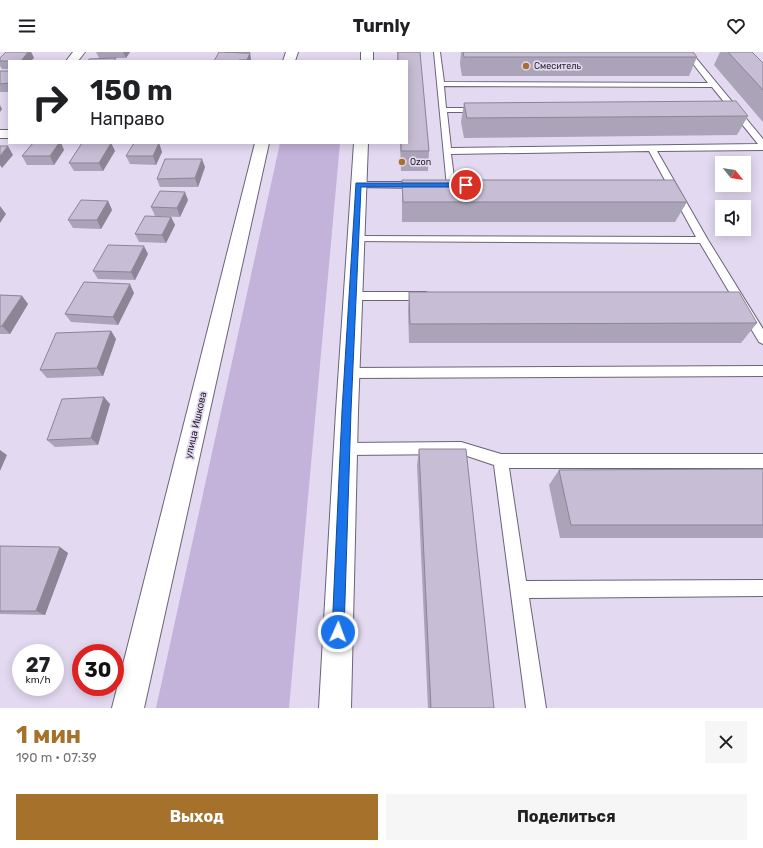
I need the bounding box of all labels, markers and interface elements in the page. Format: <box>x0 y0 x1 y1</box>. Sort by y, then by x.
icon: menu <box>16 15 38 37</box>
text: Turnly <box>353 15 410 37</box>
icon: heart <box>725 15 747 37</box>
marker: Смеситель <box>521 61 531 71</box>
place label: Смеситель <box>534 61 581 71</box>
text: 150 m <box>90 74 173 107</box>
icon: right <box>24 76 76 128</box>
text: Направо <box>90 108 165 130</box>
north arrow <box>715 156 751 192</box>
map controls <box>715 156 751 236</box>
marker: Ozon <box>397 157 407 167</box>
place label: Ozon <box>410 157 431 167</box>
pin <box>449 168 483 202</box>
icon: arrive <box>455 174 477 196</box>
button: sound <box>715 200 751 236</box>
street label: улица Ишкова <box>182 391 210 460</box>
position arrow <box>317 611 359 653</box>
speed limit sign: 30 <box>72 644 124 696</box>
text: 27 <box>26 653 50 677</box>
text: km/h <box>26 674 50 686</box>
text: 1 мин <box>16 721 81 749</box>
button: close <box>705 721 747 763</box>
text: 190 m · 07:39 <box>16 750 97 765</box>
button: Выход <box>16 794 378 840</box>
button: Поделиться <box>386 794 747 840</box>

